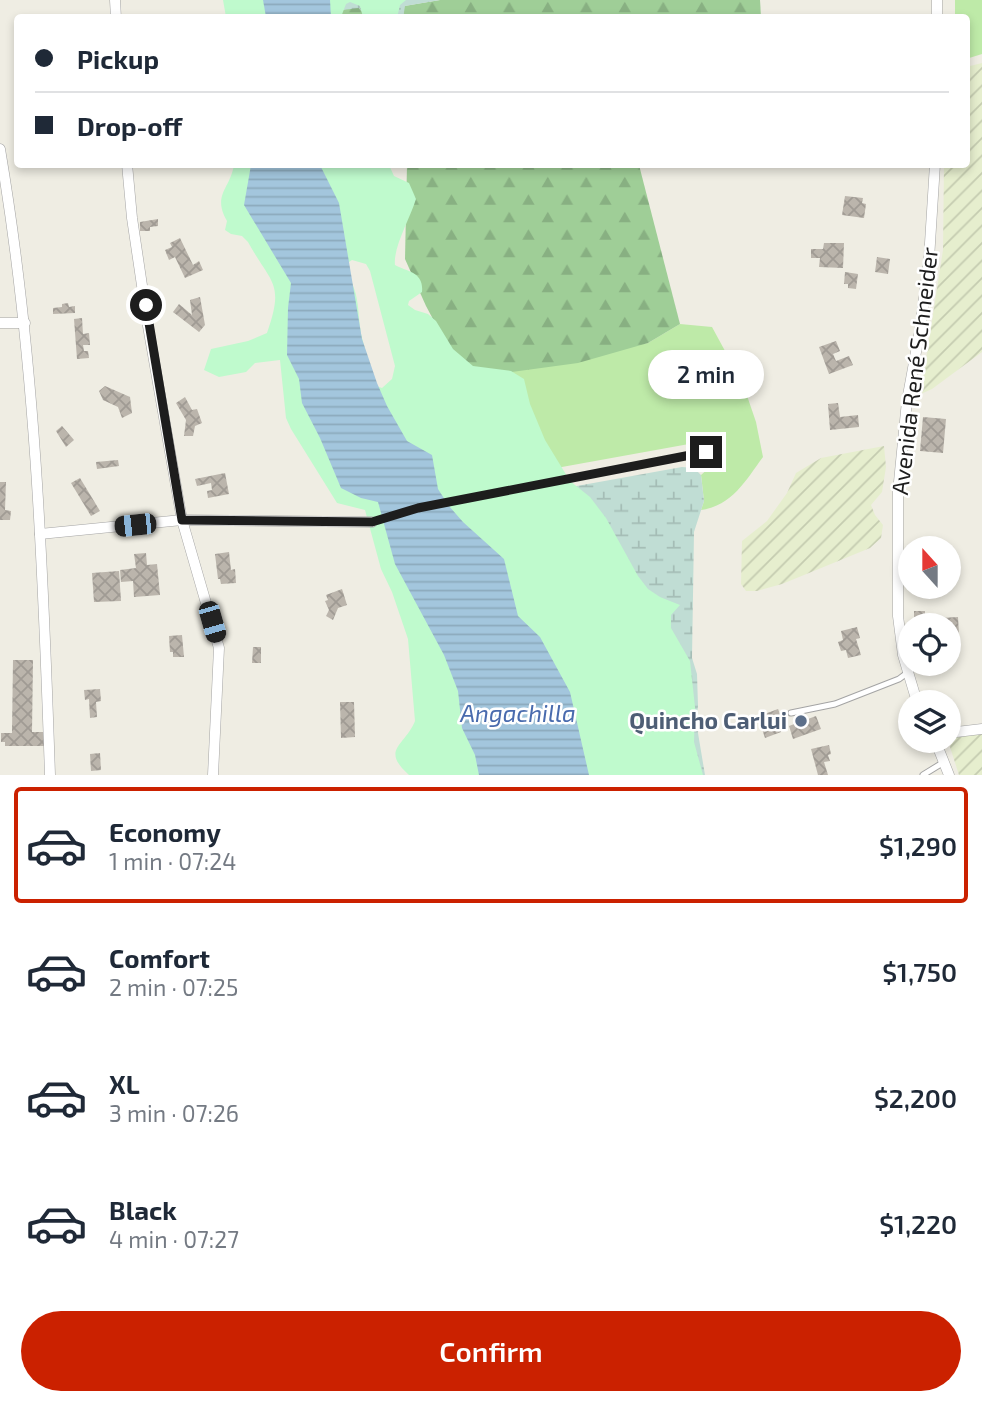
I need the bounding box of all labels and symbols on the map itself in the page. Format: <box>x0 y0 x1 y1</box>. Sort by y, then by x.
street label: Avenida René Schneider <box>885 245 943 496</box>
route start <box>130 289 162 321</box>
callout: 2 min <box>648 350 764 400</box>
route end <box>690 436 722 468</box>
car <box>114 512 157 538</box>
north arrow <box>898 536 961 598</box>
car <box>197 599 228 645</box>
water label: Angachilla <box>459 698 576 727</box>
place label: Quincho Carlui <box>629 706 787 735</box>
marker: Quincho Carlui <box>793 713 809 729</box>

